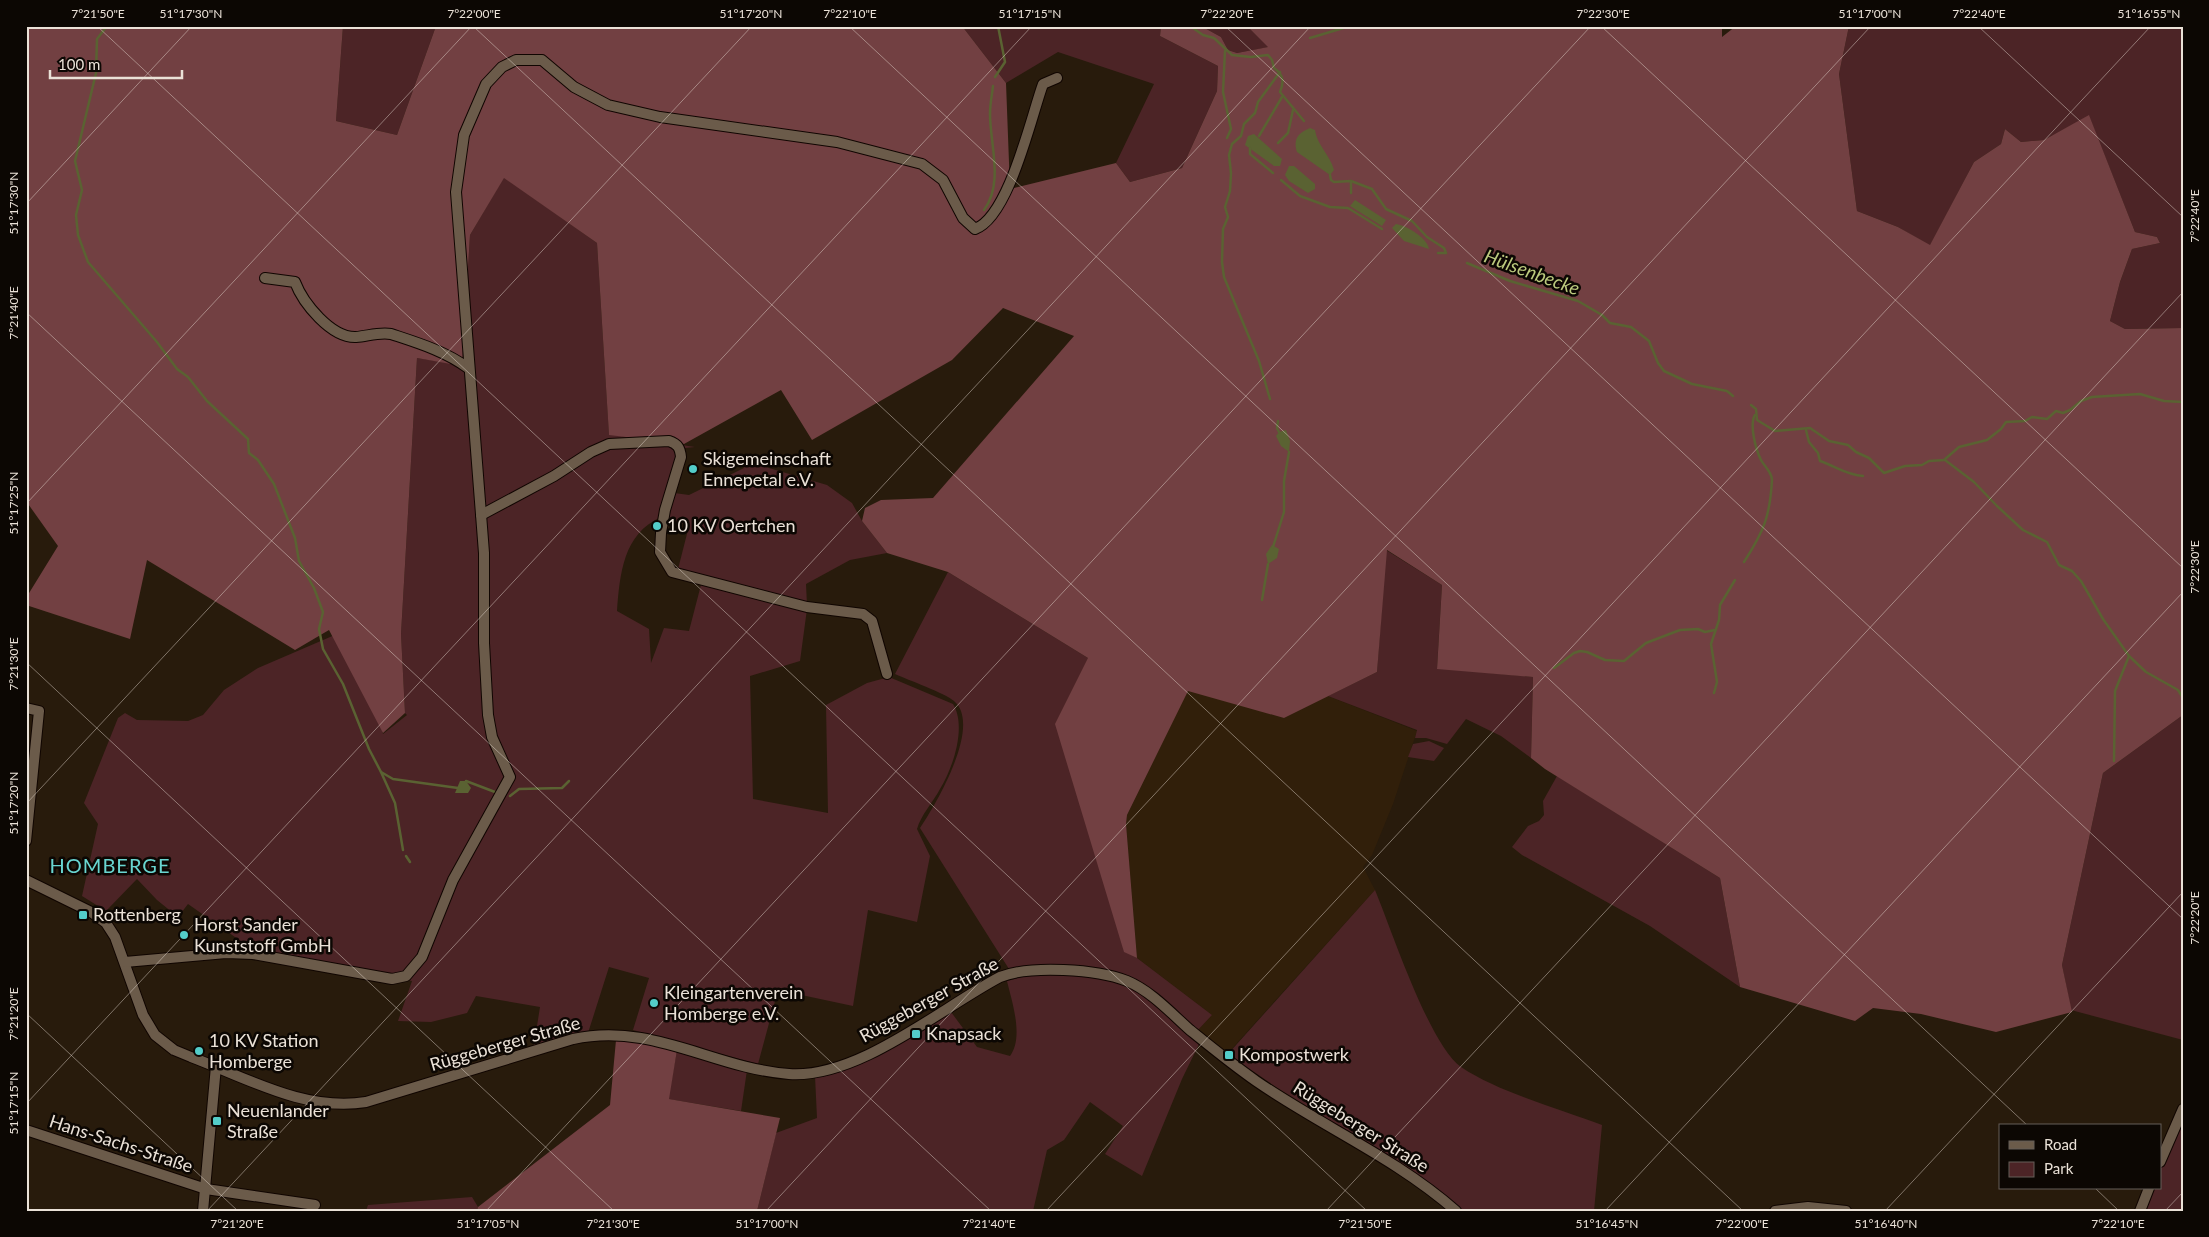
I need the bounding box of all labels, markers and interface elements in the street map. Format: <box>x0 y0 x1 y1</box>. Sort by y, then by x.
text: 7°21'50"E <box>71 6 125 21</box>
text: 51°17'30"N <box>160 6 222 21</box>
text: 7°22'00"E <box>447 6 501 21</box>
text: 51°17'20"N <box>720 6 782 21</box>
text: 7°22'10"E <box>823 6 877 21</box>
text: 51°17'15"N <box>999 6 1061 21</box>
text: 7°22'20"E <box>1200 6 1254 21</box>
text: 7°22'30"E <box>1576 6 1630 21</box>
text: 51°17'00"N <box>1839 6 1901 21</box>
text: 7°22'40"E <box>1952 6 2006 21</box>
text: 51°16'55"N <box>2118 6 2180 21</box>
scale bar <box>50 48 182 80</box>
text: 100 m <box>58 55 100 73</box>
text: 51°17'30"N <box>6 172 21 234</box>
text: 7°22'40"E <box>2187 189 2202 243</box>
water label: Hülsenbecke <box>1481 244 1583 299</box>
text: 7°21'40"E <box>6 286 21 340</box>
place label: Skigemeinschaft Ennepetal e.V. <box>703 447 832 490</box>
marker: Skigemeinschaft Ennepetal e.V. <box>687 463 699 475</box>
text: 51°17'25"N <box>6 472 21 534</box>
place label: 10 KV Oertchen <box>667 514 796 536</box>
marker: 10 KV Oertchen <box>651 520 663 532</box>
text: 7°22'30"E <box>2187 540 2202 594</box>
text: 7°21'30"E <box>6 637 21 691</box>
text: 51°17'20"N <box>6 772 21 834</box>
district label: HOMBERGE <box>50 853 170 877</box>
text: 7°22'20"E <box>2187 891 2202 945</box>
place label: Rottenberg <box>93 903 181 925</box>
marker: Rottenberg <box>77 909 89 921</box>
place label: Horst Sander Kunststoff GmbH <box>194 913 332 956</box>
marker: Horst Sander Kunststoff GmbH <box>178 929 190 941</box>
street label: Rüggeberger Straße <box>855 952 1002 1046</box>
place label: Kleingartenverein Homberge e.V. <box>664 981 803 1024</box>
text: 7°21'20"E <box>6 987 21 1041</box>
marker: Kleingartenverein Homberge e.V. <box>648 997 660 1009</box>
street label: Rüggeberger Straße <box>427 1011 583 1075</box>
place label: Knapsack <box>926 1022 1002 1044</box>
marker: Knapsack <box>910 1028 922 1040</box>
place label: 10 KV Station Homberge <box>209 1029 319 1072</box>
place label: Kompostwerk <box>1239 1043 1350 1065</box>
marker: 10 KV Station Homberge <box>193 1045 205 1057</box>
marker: Kompostwerk <box>1223 1049 1235 1061</box>
text: 51°17'15"N <box>6 1072 21 1134</box>
street label: Rüggeberger Straße <box>1290 1076 1433 1177</box>
place label: Neuenlander Straße <box>227 1099 329 1142</box>
street label: Hans-Sachs-Straße <box>47 1109 196 1177</box>
marker: Neuenlander Straße <box>211 1115 223 1127</box>
legend <box>1999 1124 2162 1190</box>
text: Road <box>2044 1135 2077 1153</box>
text: Park <box>2044 1159 2074 1177</box>
text: 7°21'20"E <box>210 1216 264 1231</box>
text: 51°17'05"N <box>457 1216 519 1231</box>
text: 7°21'30"E <box>586 1216 640 1231</box>
text: 51°17'00"N <box>736 1216 798 1231</box>
text: 7°21'40"E <box>962 1216 1016 1231</box>
text: 7°21'50"E <box>1338 1216 1392 1231</box>
text: 51°16'45"N <box>1576 1216 1638 1231</box>
text: 7°22'00"E <box>1715 1216 1769 1231</box>
text: 51°16'40"N <box>1855 1216 1917 1231</box>
text: 7°22'10"E <box>2091 1216 2145 1231</box>

